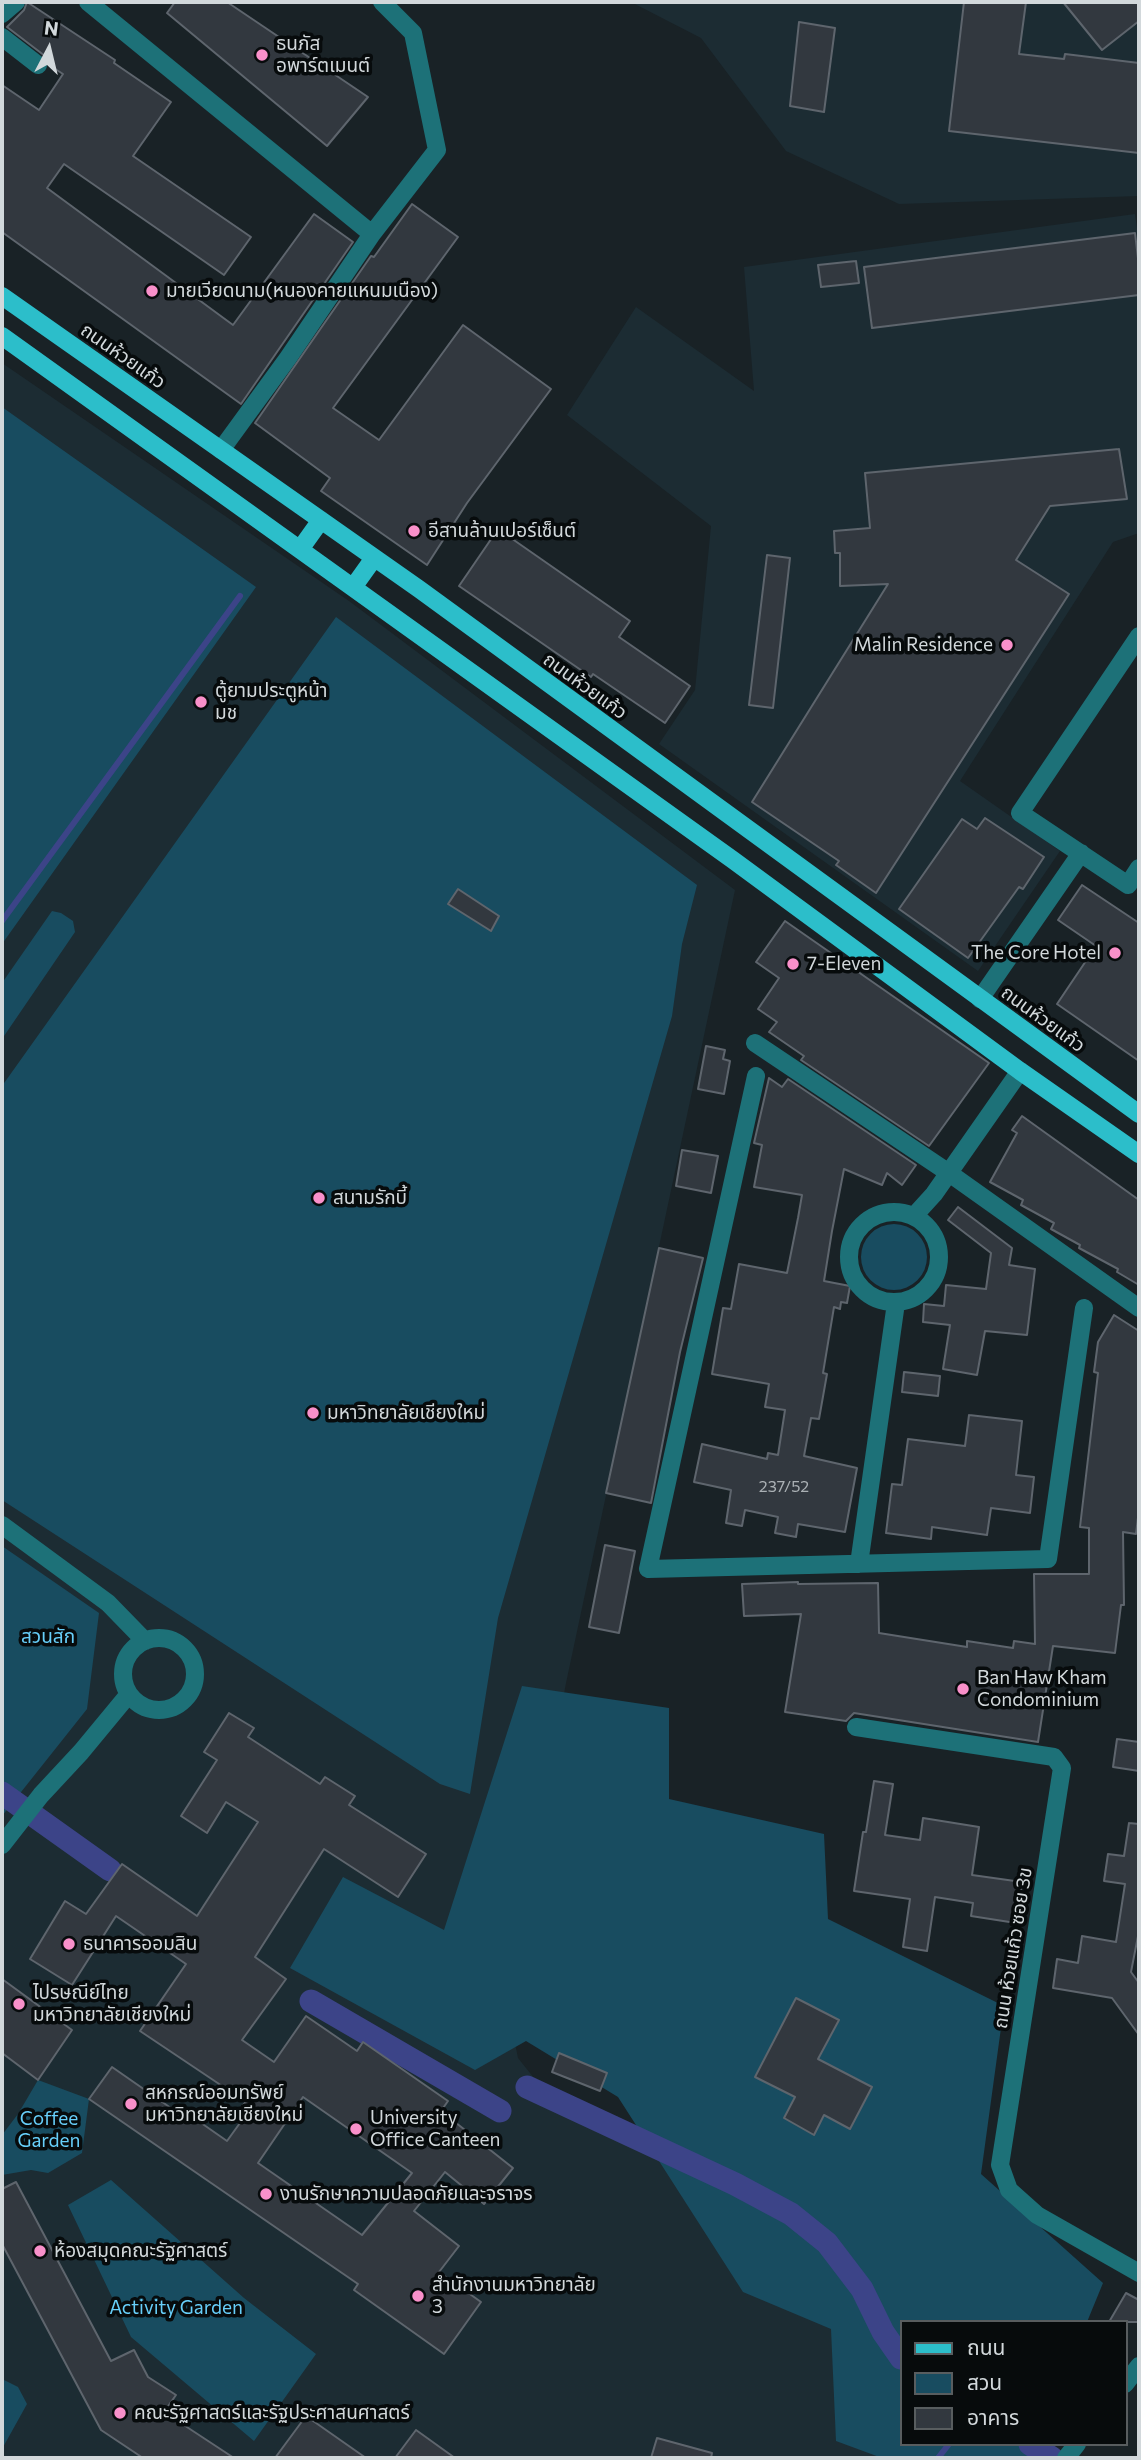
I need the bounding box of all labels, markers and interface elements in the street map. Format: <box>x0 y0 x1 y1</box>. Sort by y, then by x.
north arrow <box>14 14 84 84</box>
text: N <box>43 15 60 40</box>
place label: ธนภัส อพาร์ตเมนต์ <box>276 33 370 77</box>
marker: ธนภัส อพาร์ตเมนต์ <box>254 47 270 63</box>
place label: มายเวียดนาม(หนองคายแหนมเนือง) <box>166 280 438 302</box>
marker: มายเวียดนาม(หนองคายแหนมเนือง) <box>144 283 160 299</box>
street label: ถนนห้วยแก้ว <box>76 319 170 393</box>
place label: อีสานล้านเปอร์เซ็นต์ <box>428 520 576 542</box>
marker: อีสานล้านเปอร์เซ็นต์ <box>406 523 422 539</box>
place label: Malin Residence <box>854 634 993 656</box>
marker: Malin Residence <box>999 637 1015 653</box>
street label: ถนนห้วยแก้ว <box>539 648 631 724</box>
place label: ตู้ยามประตูหน้า มช <box>215 680 328 724</box>
marker: ตู้ยามประตูหน้า มช <box>193 694 209 710</box>
place label: The Core Hotel <box>971 942 1101 964</box>
marker: The Core Hotel <box>1107 945 1123 961</box>
place label: 7-Eleven <box>807 953 881 975</box>
marker: 7-Eleven <box>785 956 801 972</box>
street label: ถนนห้วยแก้ว <box>997 981 1089 1057</box>
place label: สนามรักบี้ <box>333 1187 407 1209</box>
marker: สนามรักบี้ <box>311 1190 327 1206</box>
place label: มหาวิทยาลัยเชียงใหม่ <box>327 1402 485 1424</box>
marker: มหาวิทยาลัยเชียงใหม่ <box>305 1405 321 1421</box>
house number: 237/52 <box>759 1477 809 1497</box>
park label: สวนสัก <box>21 1626 75 1648</box>
place label: Ban Haw Kham Condominium <box>977 1667 1107 1711</box>
marker: Ban Haw Kham Condominium <box>955 1681 971 1697</box>
street label: ถนน ห้วยแก้ว ซอย 3ข <box>989 1866 1037 2030</box>
place label: ธนาคารออมสิน <box>83 1933 197 1955</box>
marker: ธนาคารออมสิน <box>61 1936 77 1952</box>
place label: ไปรษณีย์ไทย มหาวิทยาลัยเชียงใหม่ <box>33 1982 191 2026</box>
marker: ไปรษณีย์ไทย มหาวิทยาลัยเชียงใหม่ <box>11 1996 27 2012</box>
place label: สหกรณ์ออมทรัพย์ มหาวิทยาลัยเชียงใหม่ <box>145 2082 303 2126</box>
marker: สหกรณ์ออมทรัพย์ มหาวิทยาลัยเชียงใหม่ <box>123 2096 139 2112</box>
place label: University Office Canteen <box>370 2107 500 2151</box>
park label: Coffee Garden <box>17 2108 81 2152</box>
marker: University Office Canteen <box>348 2121 364 2137</box>
place label: งานรักษาความปลอดภัยและจราจร <box>280 2183 533 2205</box>
marker: งานรักษาความปลอดภัยและจราจร <box>258 2186 274 2202</box>
place label: ห้องสมุดคณะรัฐศาสตร์ <box>54 2240 227 2262</box>
marker: ห้องสมุดคณะรัฐศาสตร์ <box>32 2243 48 2259</box>
place label: สำนักงานมหาวิทยาลัย 3 <box>432 2274 596 2318</box>
marker: สำนักงานมหาวิทยาลัย 3 <box>410 2288 426 2304</box>
park label: Activity Garden <box>109 2297 243 2319</box>
legend <box>900 2320 1127 2446</box>
text: ถนน <box>967 2334 1005 2359</box>
text: สวน <box>967 2369 1002 2394</box>
place label: คณะรัฐศาสตร์และรัฐประศาสนศาสตร์ <box>134 2402 410 2424</box>
text: อาคาร <box>967 2404 1019 2429</box>
marker: คณะรัฐศาสตร์และรัฐประศาสนศาสตร์ <box>112 2405 128 2421</box>

